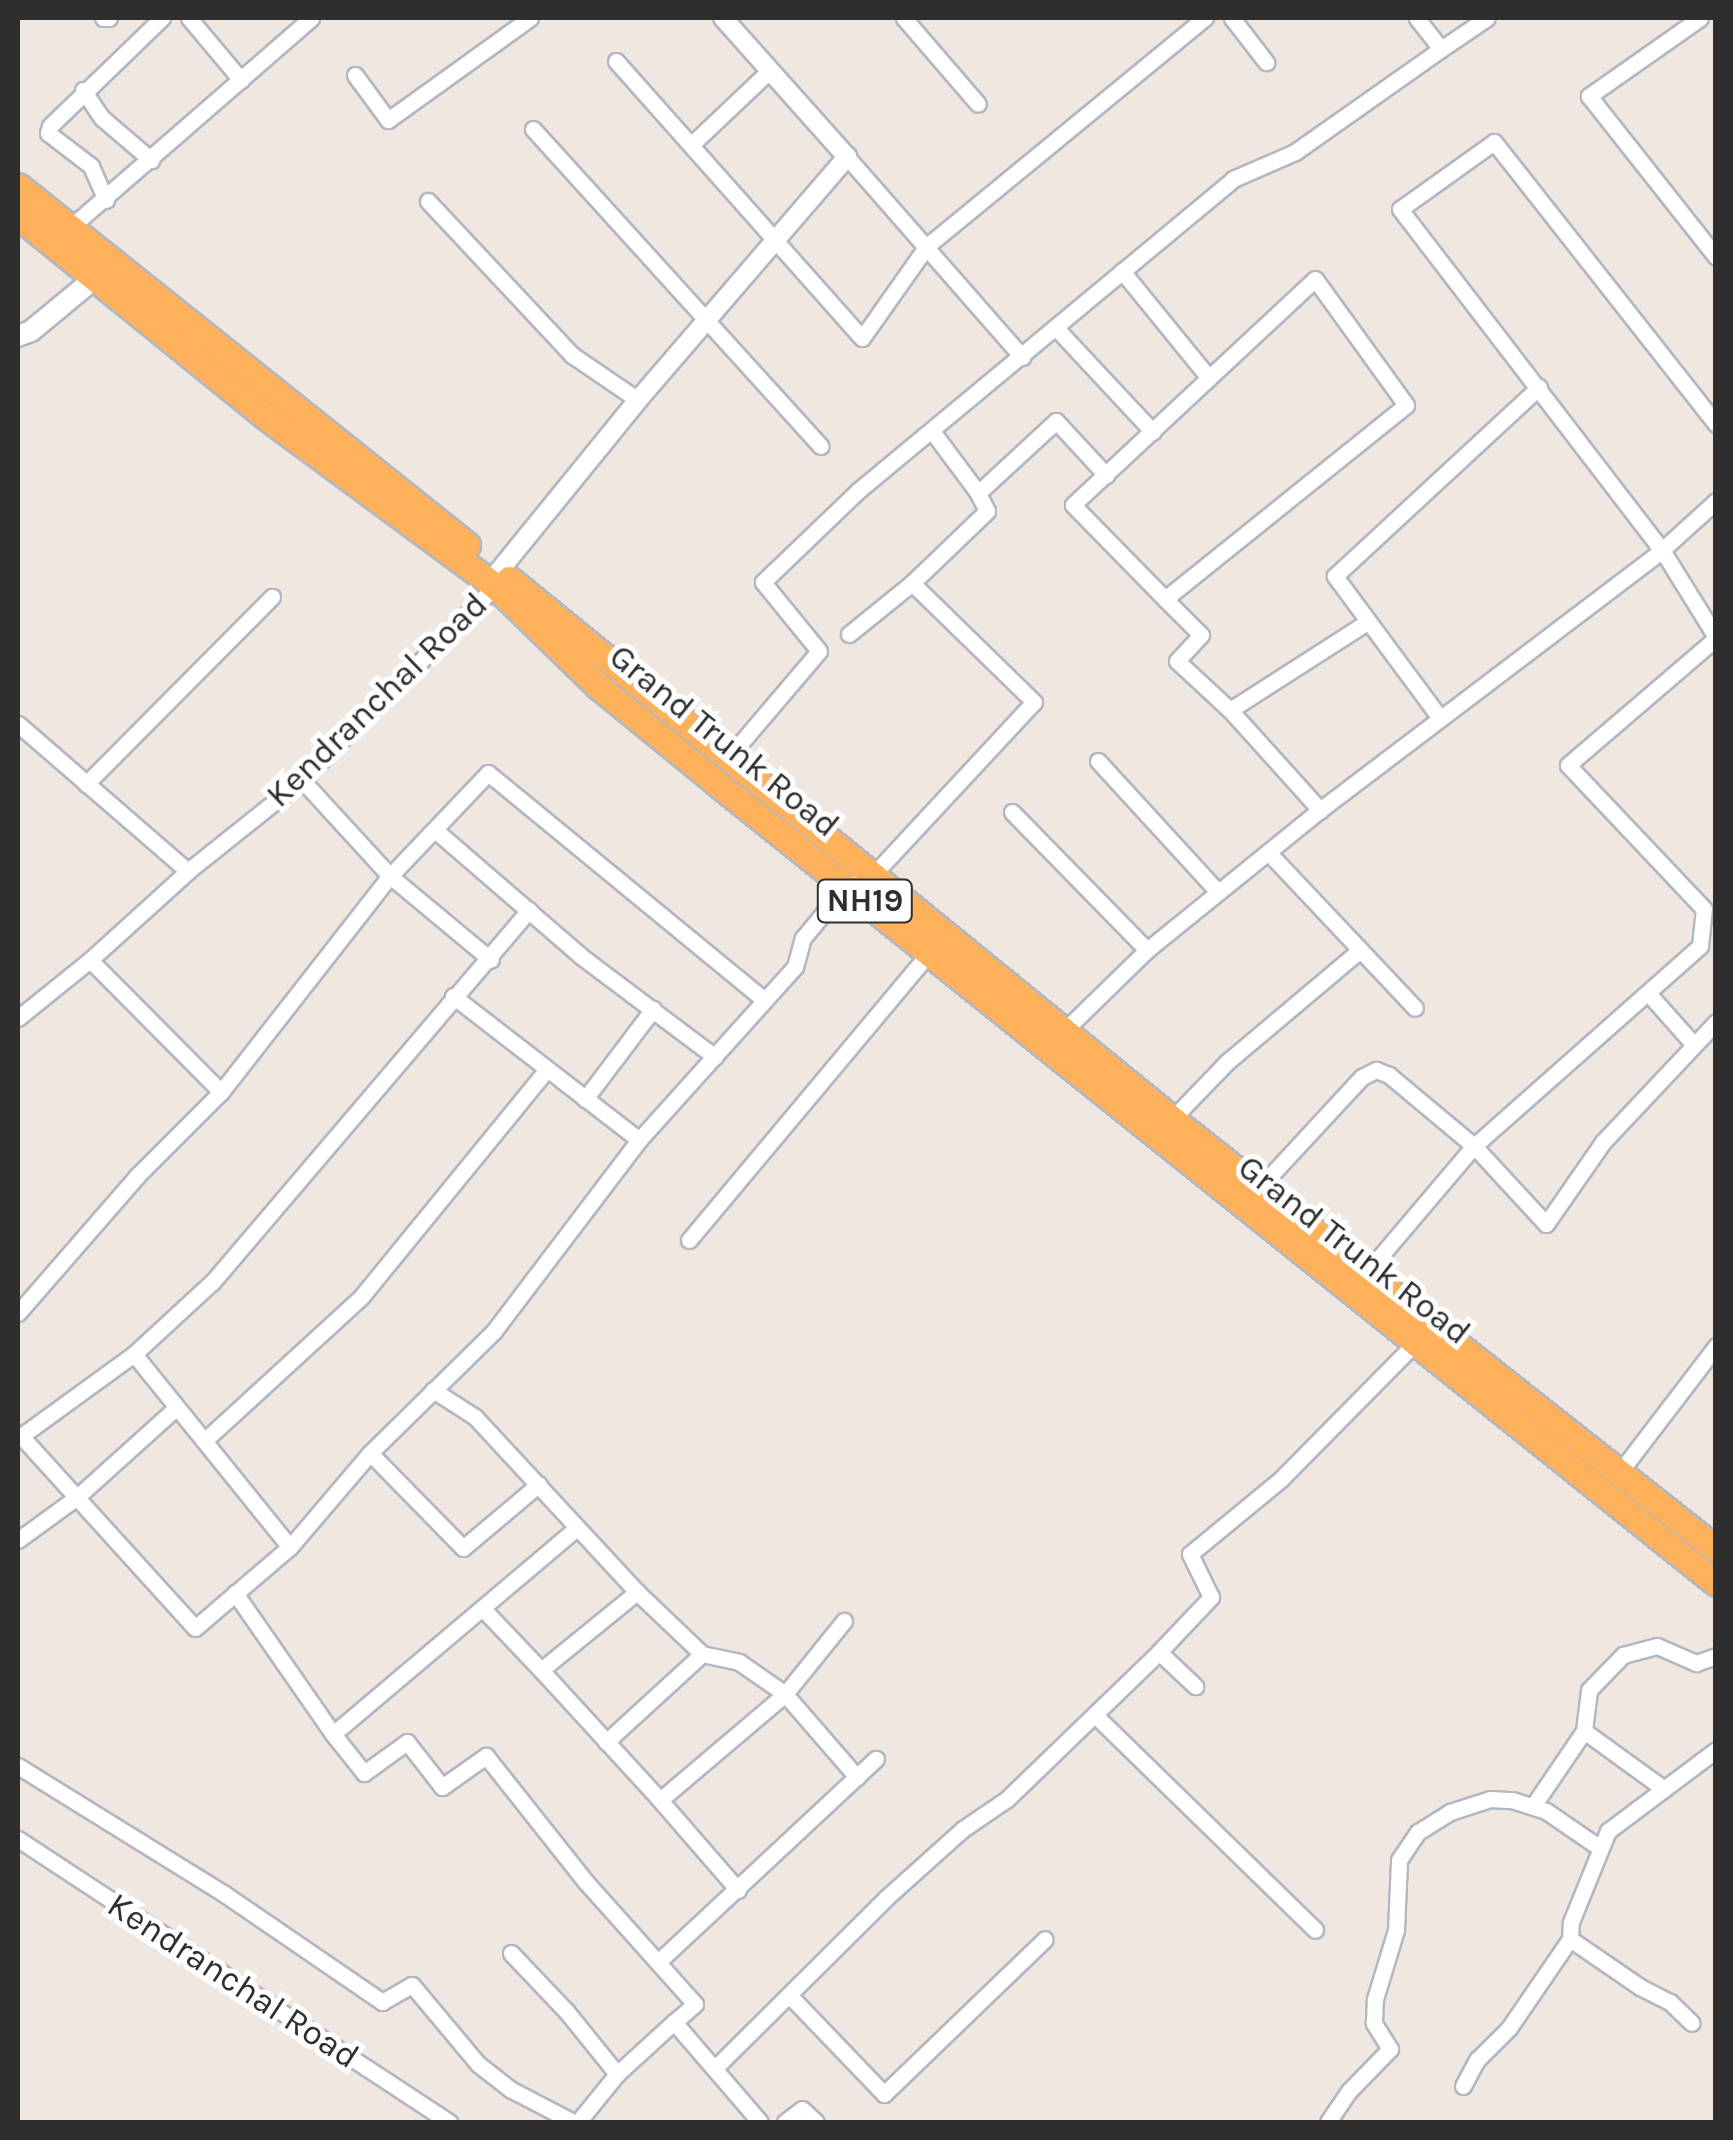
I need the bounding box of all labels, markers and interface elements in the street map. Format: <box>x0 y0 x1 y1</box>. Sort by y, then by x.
street label: Kendranchal Road <box>258 584 496 816</box>
street label: Grand Trunk Road <box>601 636 847 846</box>
road number: NH19 <box>815 874 915 928</box>
street label: Grand Trunk Road <box>1230 1146 1478 1354</box>
street label: Kendranchal Road <box>99 1884 367 2078</box>

